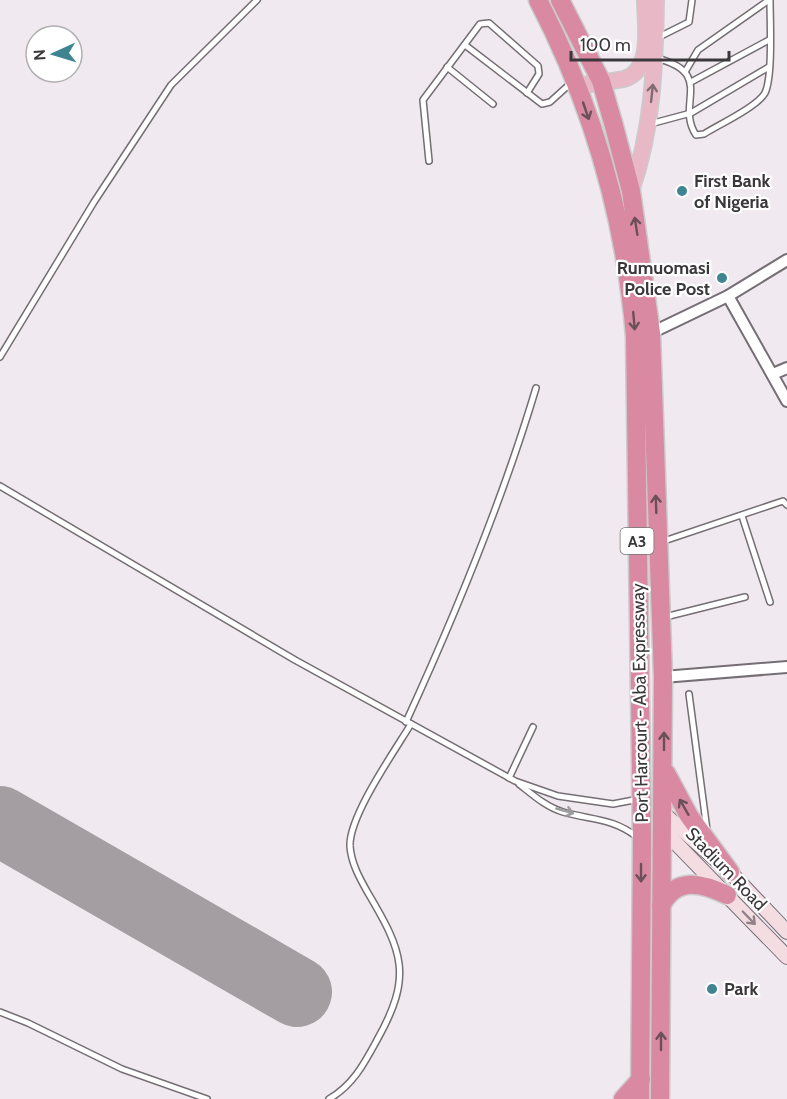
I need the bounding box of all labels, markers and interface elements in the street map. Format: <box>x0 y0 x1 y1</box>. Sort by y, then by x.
north arrow <box>24 24 84 84</box>
scale bar <box>571 24 728 62</box>
text: 100 m <box>580 34 631 56</box>
text: N <box>30 49 49 61</box>
one-way arrow <box>647 84 658 104</box>
one-way arrow <box>581 101 592 120</box>
place label: First Bank of Nigeria <box>694 170 771 213</box>
marker: First Bank of Nigeria <box>675 184 689 198</box>
one-way arrow <box>631 216 642 236</box>
place label: Rumuomasi Police Post <box>617 257 710 300</box>
marker: Rumuomasi Police Post <box>715 271 729 285</box>
one-way arrow <box>629 311 640 331</box>
one-way arrow <box>650 494 661 514</box>
road number: A3 <box>620 528 654 554</box>
street label: Port Harcourt - Aba Expressway <box>627 583 653 823</box>
one-way arrow <box>658 731 670 751</box>
one-way arrow <box>678 799 690 816</box>
one-way arrow <box>555 806 574 817</box>
street label: Stadium Road <box>681 823 771 915</box>
one-way arrow <box>635 863 647 883</box>
one-way arrow <box>742 910 756 925</box>
place label: Park <box>724 978 758 1000</box>
marker: Park <box>705 982 719 996</box>
one-way arrow <box>655 1031 667 1051</box>

